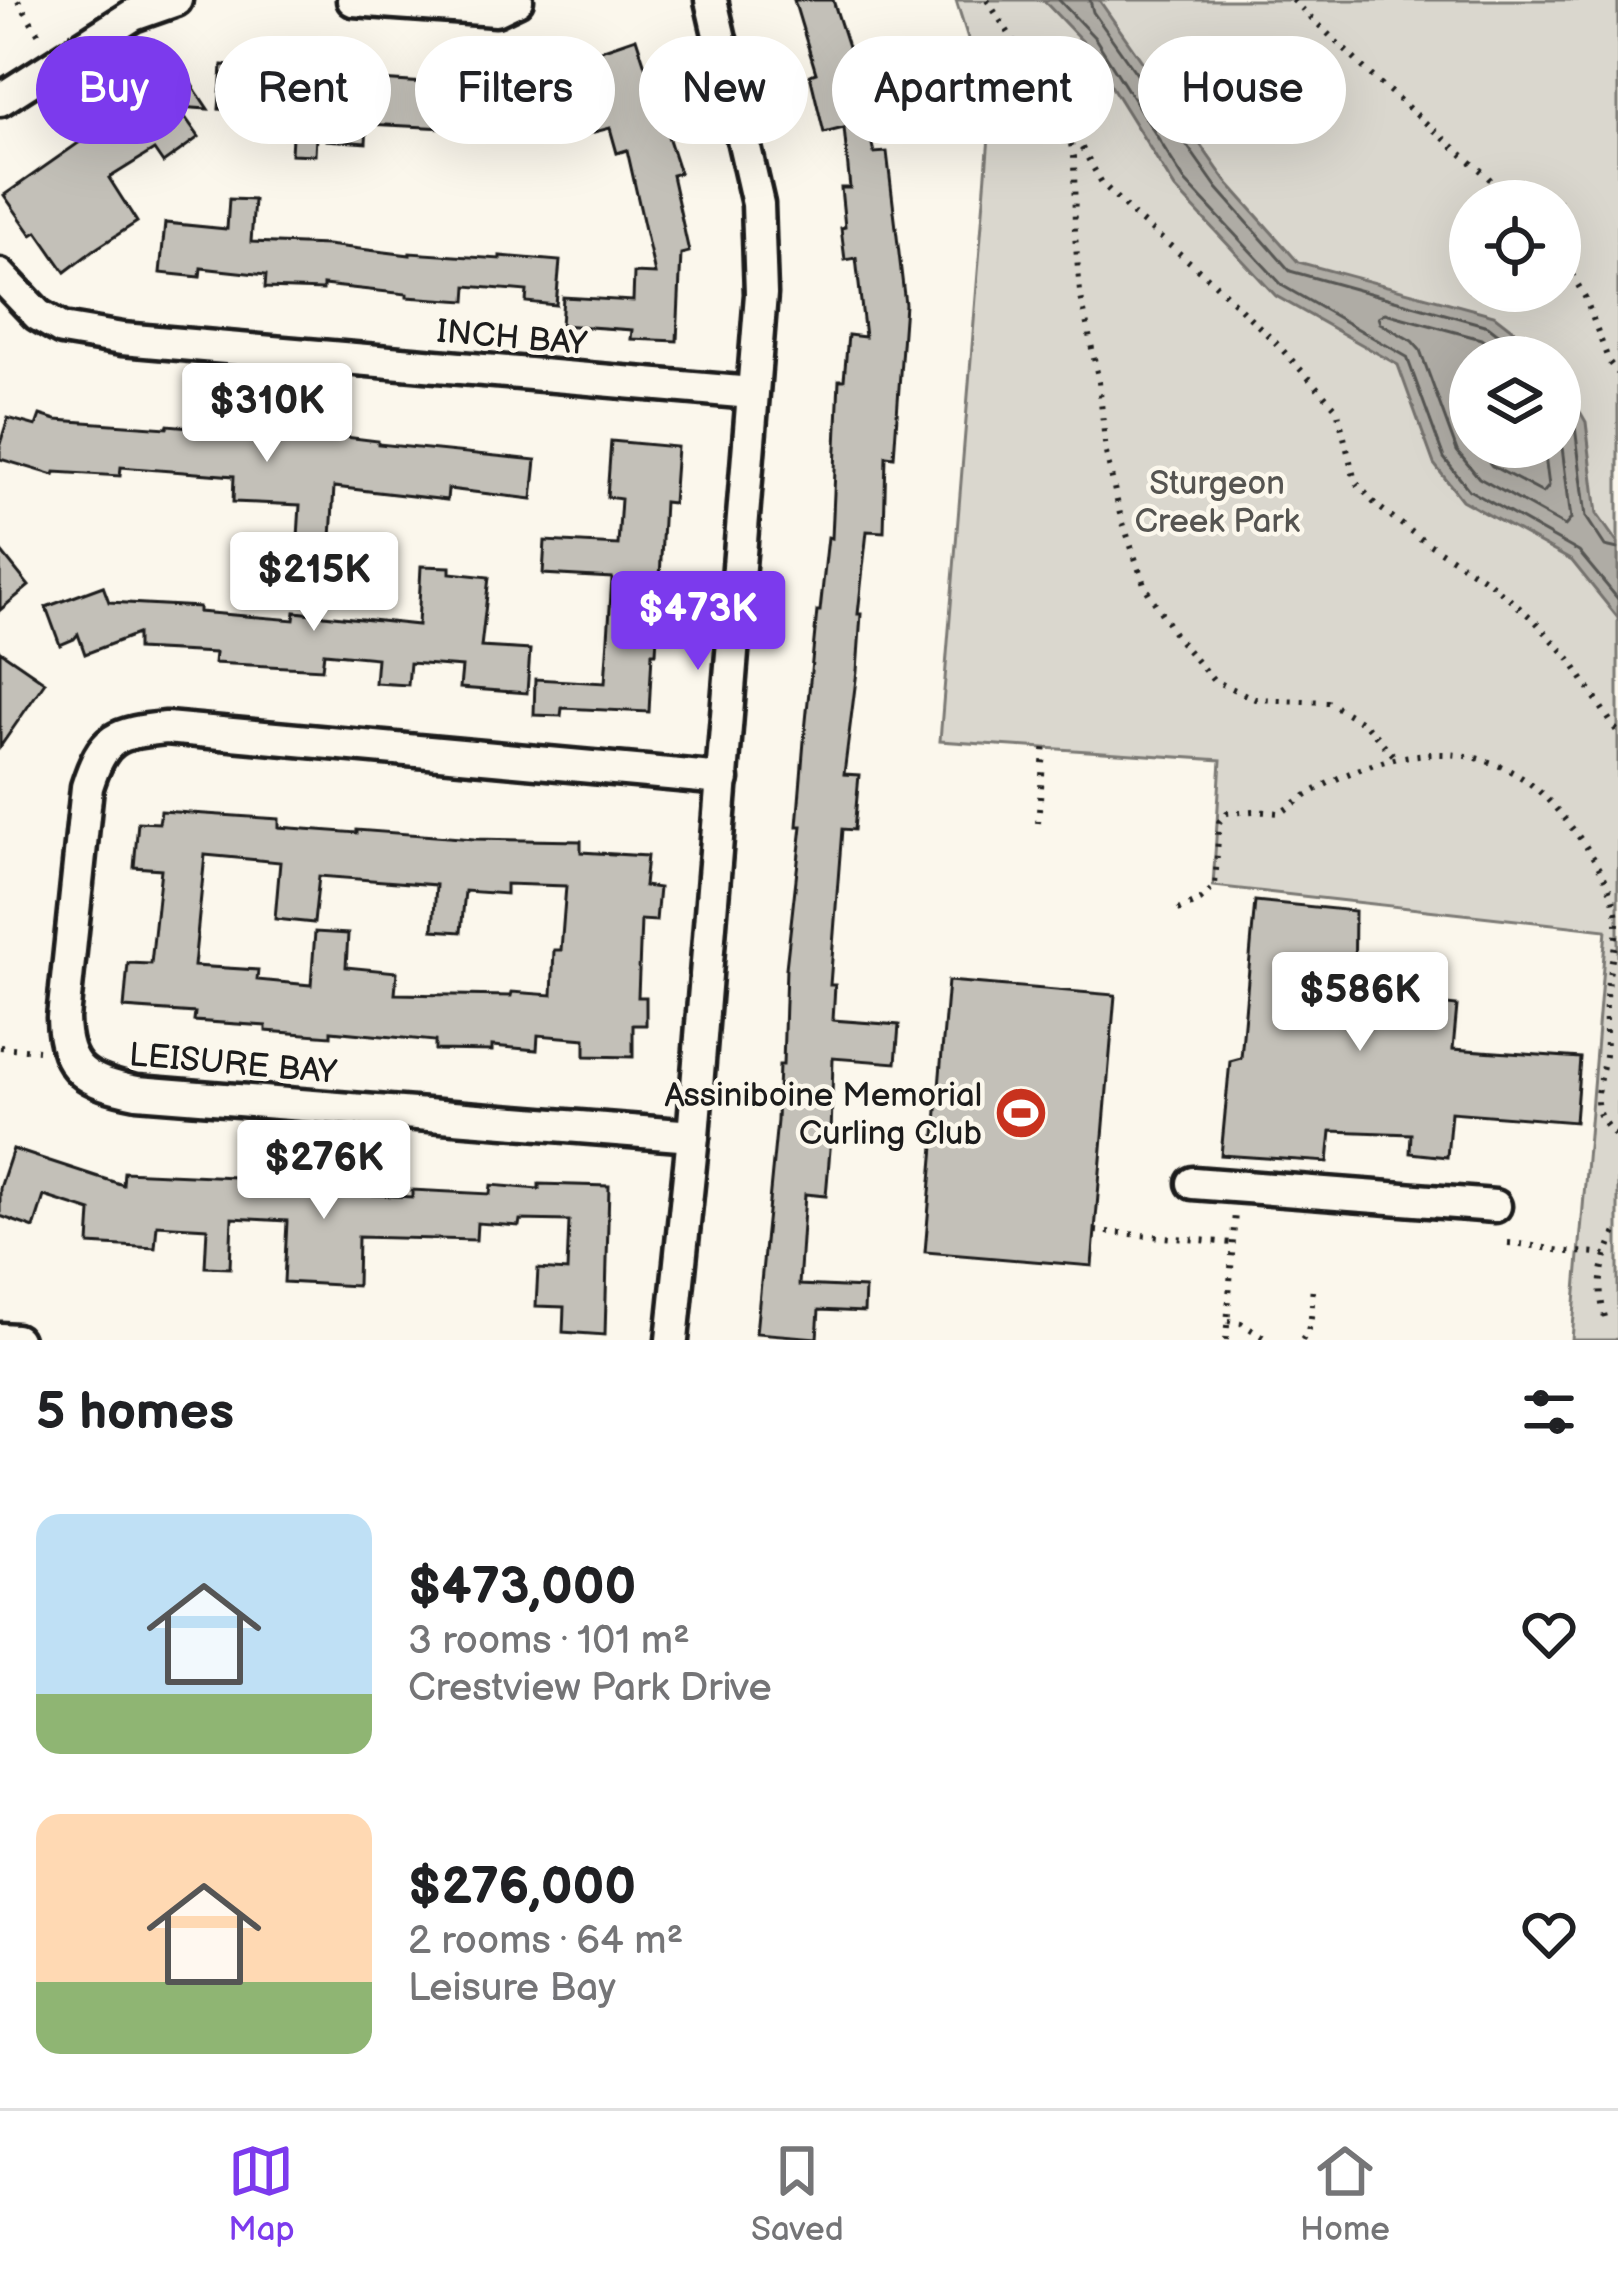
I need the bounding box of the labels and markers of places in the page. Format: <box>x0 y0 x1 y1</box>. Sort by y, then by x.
pin: $310K <box>183 363 351 465</box>
pin: $215K <box>230 532 398 634</box>
pin: $473K <box>614 571 782 673</box>
pin: $586K <box>1276 952 1444 1054</box>
place label: Assiniboine Memorial Curling Club <box>664 1076 982 1154</box>
sports icon: Assiniboine Memorial Curling Club <box>993 1085 1049 1141</box>
pin: $276K <box>240 1120 408 1222</box>

